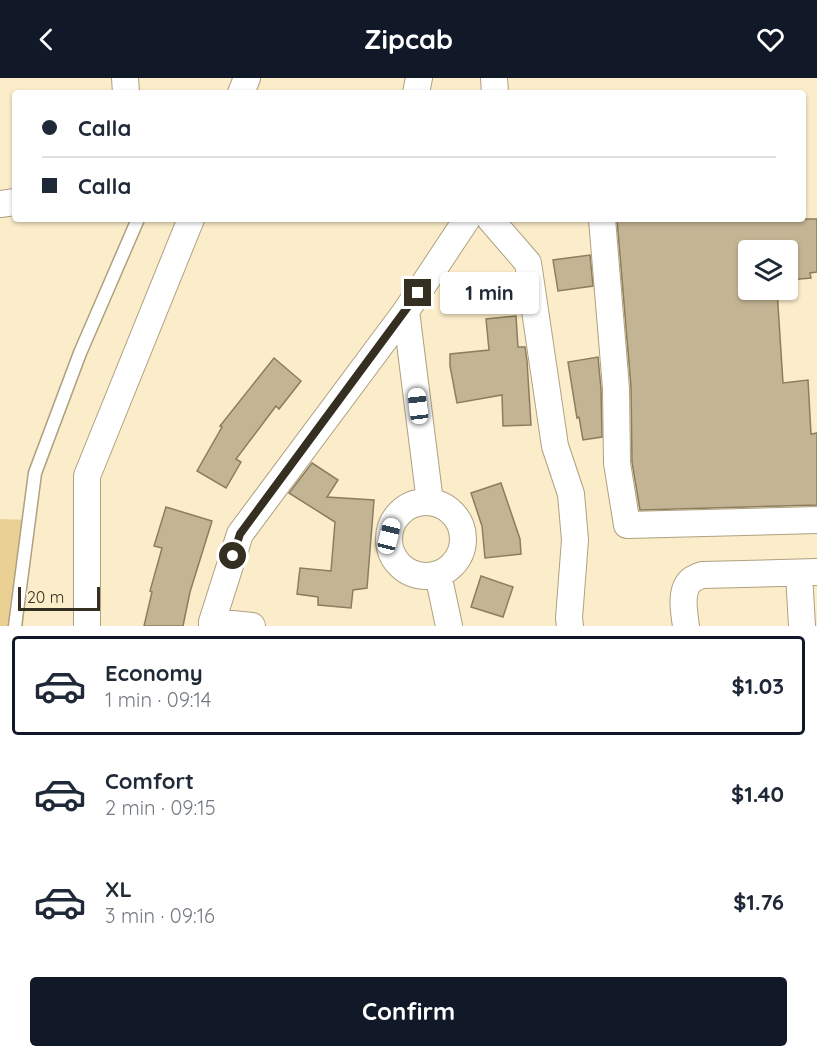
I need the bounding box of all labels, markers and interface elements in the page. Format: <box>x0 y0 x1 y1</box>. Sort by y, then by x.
text: Zipcab <box>364 22 453 56</box>
icon: back <box>30 23 63 56</box>
icon: heart <box>754 23 787 56</box>
text: Calla <box>78 114 131 142</box>
text: Calla <box>78 172 131 200</box>
map controls <box>738 240 798 300</box>
button: layers <box>738 240 798 300</box>
callout: 1 min <box>439 272 538 314</box>
route end <box>404 279 431 306</box>
text: 1 min <box>465 280 514 305</box>
car <box>407 387 429 425</box>
car <box>376 516 402 556</box>
route start <box>219 542 246 569</box>
scale bar <box>18 584 100 612</box>
text: 20 m <box>27 587 64 607</box>
icon: car <box>33 659 87 713</box>
text: Economy <box>105 659 203 687</box>
text: $1.03 <box>732 672 784 700</box>
text: 1 min · 09:14 <box>105 687 211 712</box>
icon: car <box>33 767 87 821</box>
text: Comfort <box>105 767 194 795</box>
text: $1.40 <box>731 780 784 808</box>
text: 2 min · 09:15 <box>105 795 216 820</box>
icon: car <box>33 875 87 929</box>
text: XL <box>105 875 132 903</box>
text: $1.76 <box>733 888 784 916</box>
text: 3 min · 09:16 <box>105 903 215 928</box>
button: Confirm <box>30 977 787 1046</box>

